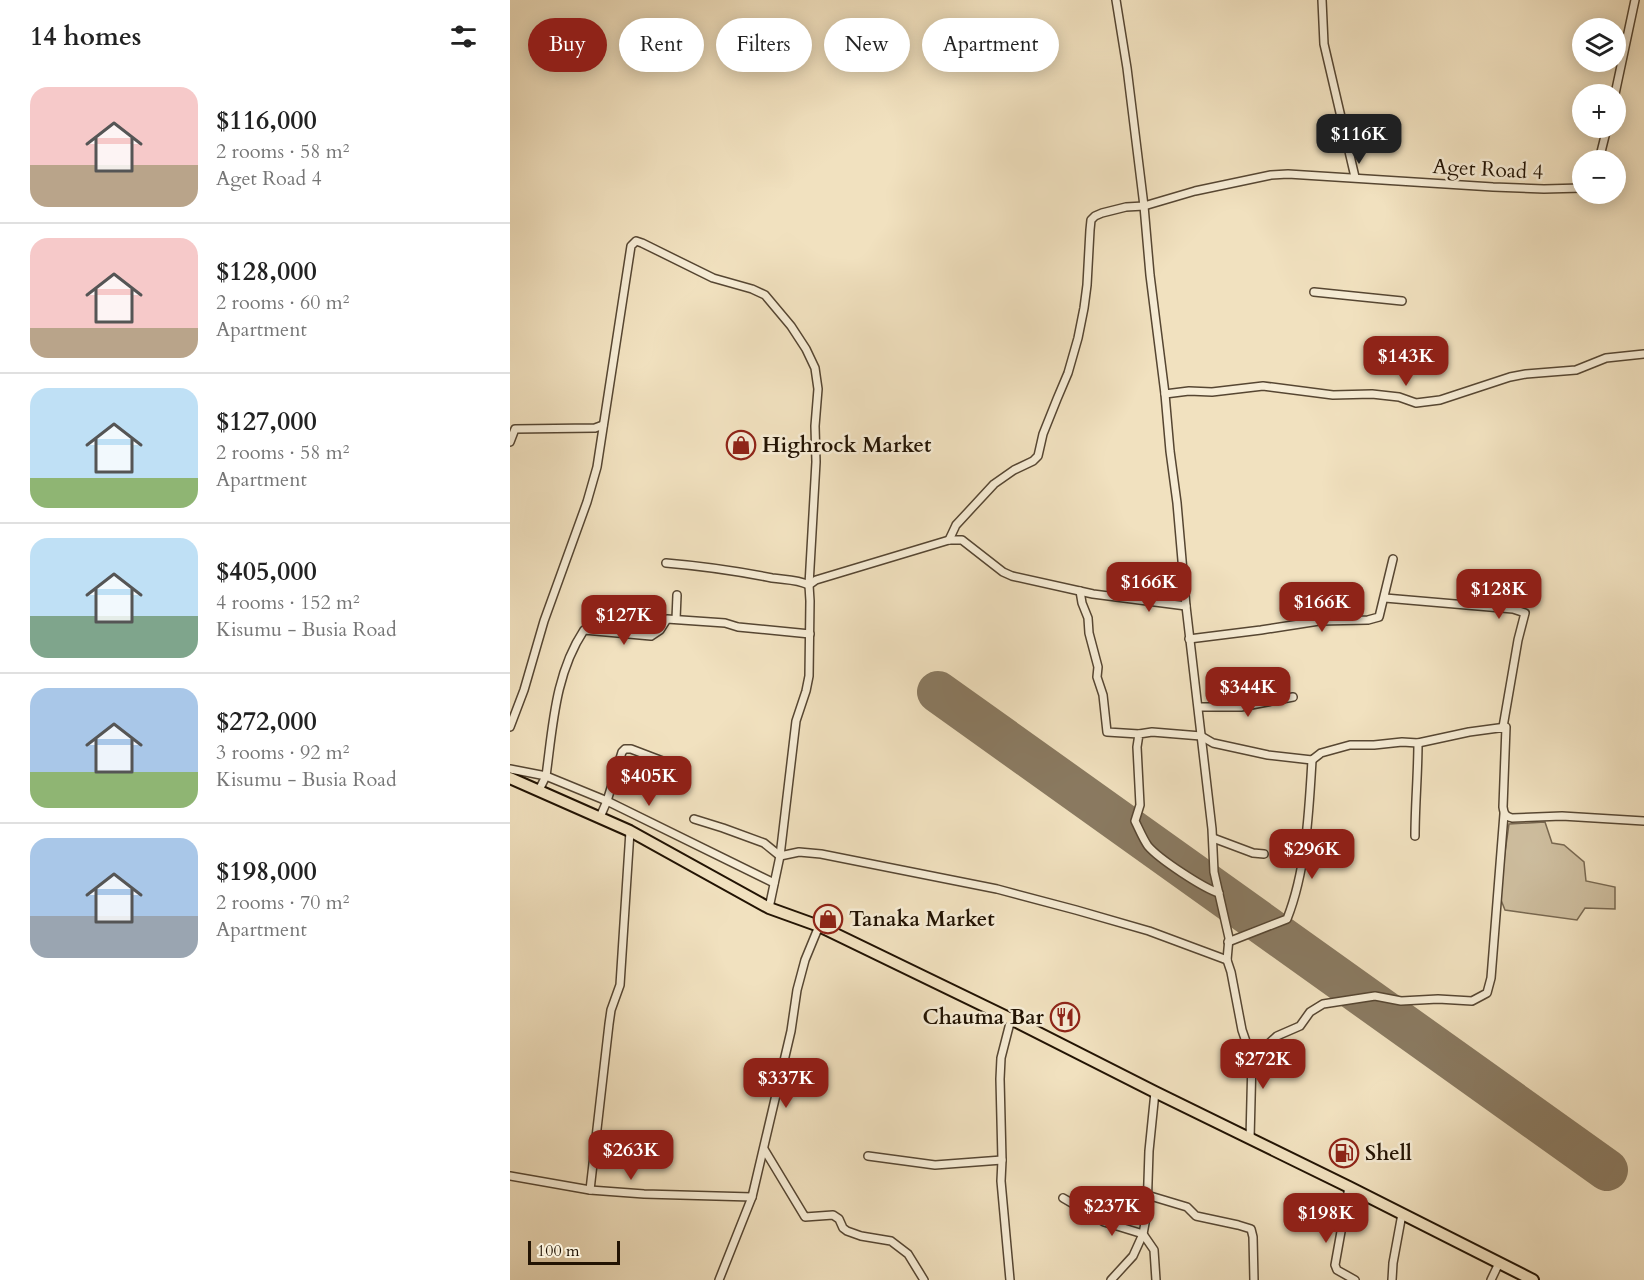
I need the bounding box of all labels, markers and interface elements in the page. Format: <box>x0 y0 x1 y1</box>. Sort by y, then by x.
chip: Buy <box>528 18 607 72</box>
chip: Rent <box>619 18 704 72</box>
chip: Filters <box>716 18 812 72</box>
chip: New <box>824 18 910 72</box>
chip: Apartment <box>922 18 1059 72</box>
map controls <box>1572 18 1626 204</box>
button: layers <box>1572 18 1626 72</box>
text: 14 homes <box>30 19 141 54</box>
icon: filters <box>447 20 480 53</box>
button: + <box>1572 84 1626 138</box>
text: $116,000 <box>216 103 317 138</box>
icon: home <box>78 111 150 183</box>
pin: $116K <box>1317 114 1401 165</box>
text: $116K <box>1330 120 1388 147</box>
text: 2 rooms · 58 m² <box>216 138 349 165</box>
button: − <box>1572 150 1626 204</box>
street label: Aget Road 4 <box>1432 152 1544 187</box>
text: Aget Road 4 <box>216 165 322 192</box>
text: $128,000 <box>216 254 317 289</box>
icon: home <box>78 262 150 334</box>
text: 2 rooms · 60 m² <box>216 289 349 316</box>
text: Apartment <box>216 316 307 343</box>
pin: $143K <box>1364 336 1448 387</box>
text: $143K <box>1377 342 1435 369</box>
text: $127,000 <box>216 404 317 439</box>
icon: home <box>78 412 150 484</box>
shop icon: Highrock Market <box>725 429 757 461</box>
place label: Highrock Market <box>762 431 932 460</box>
text: 2 rooms · 58 m² <box>216 439 349 466</box>
text: Apartment <box>216 466 307 493</box>
text: $405,000 <box>216 554 317 589</box>
icon: home <box>78 562 150 634</box>
pin: $166K <box>1107 562 1191 613</box>
text: $166K <box>1120 568 1178 595</box>
pin: $128K <box>1457 569 1541 620</box>
text: $128K <box>1470 575 1528 602</box>
pin: $166K <box>1280 582 1364 633</box>
text: $166K <box>1293 588 1351 615</box>
text: 4 rooms · 152 m² <box>216 589 360 616</box>
pin: $127K <box>582 595 666 646</box>
text: $127K <box>595 601 653 628</box>
text: Kisumu - Busia Road <box>216 616 397 643</box>
pin: $344K <box>1206 667 1290 718</box>
text: $344K <box>1219 673 1277 700</box>
text: $272,000 <box>216 704 317 739</box>
icon: home <box>78 712 150 784</box>
text: 3 rooms · 92 m² <box>216 739 349 766</box>
pin: $405K <box>607 756 691 807</box>
text: $405K <box>620 762 678 789</box>
text: Kisumu - Busia Road <box>216 766 397 793</box>
pin: $296K <box>1270 829 1354 880</box>
text: $296K <box>1283 835 1341 862</box>
text: $198,000 <box>216 854 317 889</box>
icon: home <box>78 862 150 934</box>
text: 2 rooms · 70 m² <box>216 889 349 916</box>
shop icon: Tanaka Market <box>812 903 844 935</box>
place label: Tanaka Market <box>849 905 995 934</box>
text: Apartment <box>216 916 307 943</box>
restaurant icon: Chauma Bar <box>1049 1001 1081 1033</box>
place label: Chauma Bar <box>922 1003 1045 1032</box>
pin: $272K <box>1221 1039 1305 1090</box>
text: $272K <box>1234 1045 1292 1072</box>
pin: $337K <box>744 1058 828 1109</box>
text: $337K <box>757 1064 815 1091</box>
pin: $263K <box>589 1130 673 1181</box>
text: $263K <box>602 1136 660 1163</box>
fuel station icon: Shell <box>1328 1137 1360 1169</box>
place label: Shell <box>1365 1139 1412 1168</box>
pin: $237K <box>1070 1186 1154 1237</box>
text: $237K <box>1083 1192 1141 1219</box>
pin: $198K <box>1284 1193 1368 1244</box>
text: $198K <box>1297 1199 1355 1226</box>
scale bar <box>528 1238 620 1266</box>
text: 100 m <box>537 1240 579 1262</box>

